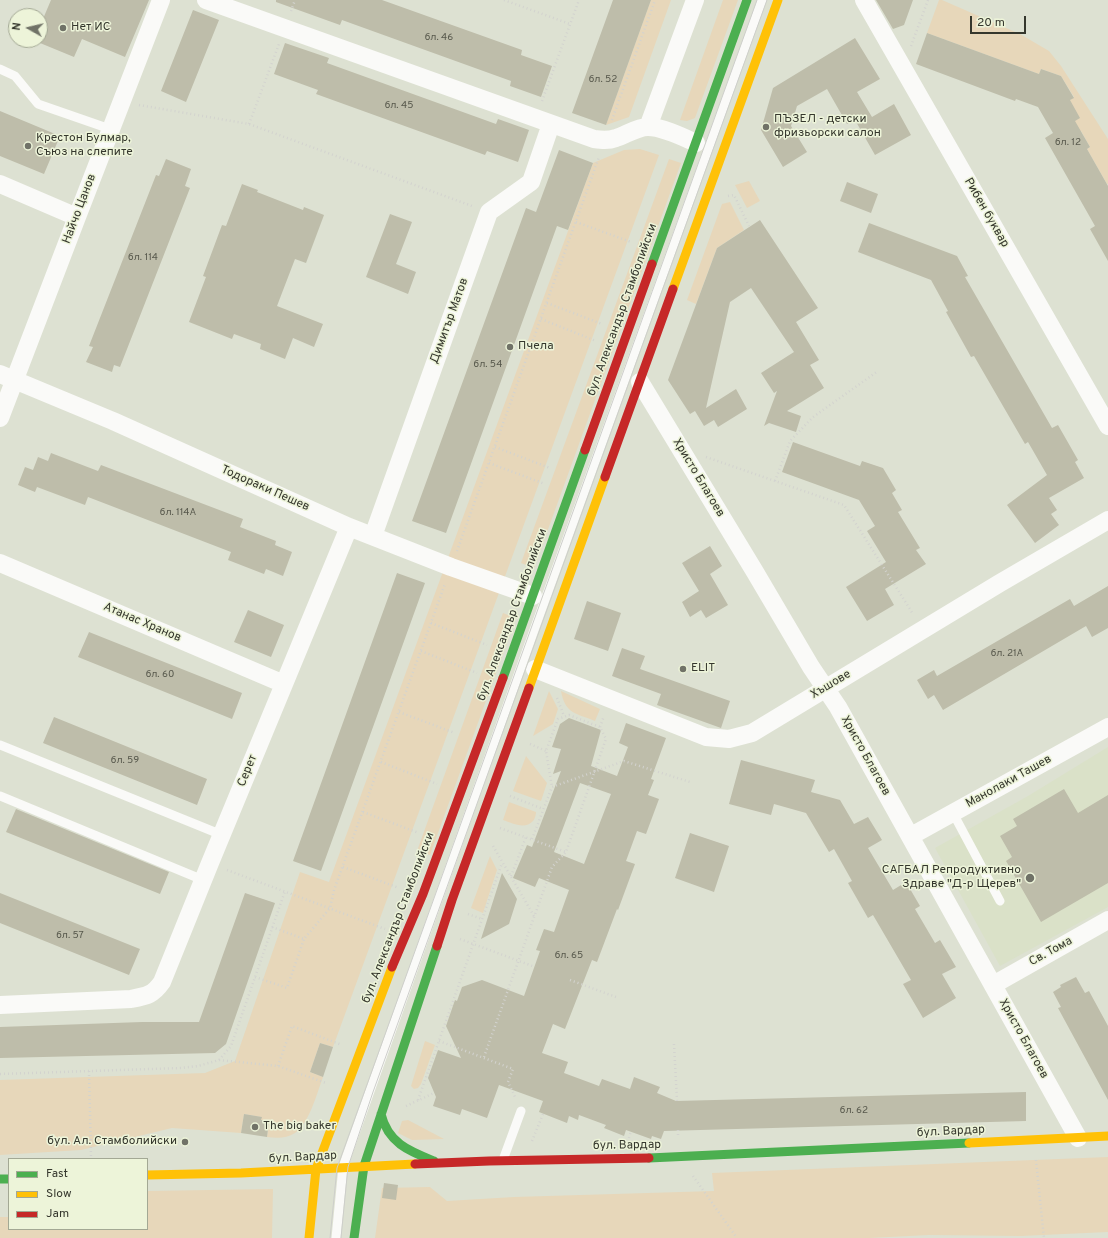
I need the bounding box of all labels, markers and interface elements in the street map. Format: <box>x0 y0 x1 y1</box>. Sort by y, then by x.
north arrow <box>8 8 48 48</box>
scale bar <box>972 8 1028 34</box>
text: 20 m <box>977 15 1005 31</box>
place label: Нет ИС <box>71 21 110 35</box>
text: N <box>10 22 25 31</box>
marker: Нет ИС <box>58 23 68 33</box>
house number: бл. 46 <box>425 32 453 44</box>
house number: бл. 52 <box>589 74 617 86</box>
house number: бл. 45 <box>385 100 413 112</box>
place label: ПЪЗЕЛ - детски фризьорски салон <box>774 113 881 141</box>
marker: ПЪЗЕЛ - детски фризьорски салон <box>761 122 771 132</box>
place label: Крестон Булмар, Съюз на слепите <box>36 132 133 160</box>
house number: бл. 12 <box>1055 137 1081 149</box>
marker: Крестон Булмар, Съюз на слепите <box>23 141 33 151</box>
street label: Найчо Цанов <box>60 172 100 246</box>
street label: Рибен буквар <box>960 176 1012 250</box>
street label: бул. Александър Стамболийски <box>585 222 661 398</box>
house number: бл. 114 <box>128 252 158 264</box>
street label: Димитър Матов <box>428 276 472 366</box>
place label: Пчела <box>518 340 554 354</box>
marker: Пчела <box>505 342 515 352</box>
house number: бл. 54 <box>474 359 502 371</box>
street label: Христо Благоев <box>669 436 727 520</box>
street label: Тодораки Пешев <box>219 463 311 515</box>
house number: бл. 114А <box>160 507 196 519</box>
street label: бул. Александър Стамболийски <box>475 527 551 703</box>
street label: Атанас Хранов <box>101 600 183 646</box>
house number: бл. 21А <box>991 648 1023 660</box>
place label: ELIT <box>691 662 715 676</box>
marker: ELIT <box>678 664 688 674</box>
street label: Хъшове <box>808 667 854 703</box>
house number: бл. 60 <box>146 669 174 681</box>
street label: Христо Благоев <box>837 714 893 798</box>
street label: Манолаки Ташев <box>964 752 1054 812</box>
street label: Серет <box>235 753 261 789</box>
house number: бл. 59 <box>111 755 139 767</box>
street label: бул. Александър Стамболийски <box>360 830 438 1006</box>
place label: САГБАЛ Репродуктивно Здраве "Д-р Щерев" <box>882 864 1021 892</box>
marker: САГБАЛ Репродуктивно Здраве "Д-р Щерев" <box>1024 872 1036 884</box>
house number: бл. 57 <box>56 930 84 942</box>
street label: Св. Тома <box>1027 934 1075 970</box>
house number: бл. 65 <box>555 950 583 962</box>
street label: Христо Благоев <box>995 997 1051 1081</box>
house number: бл. 62 <box>840 1105 868 1117</box>
place label: The big baker <box>263 1120 336 1134</box>
marker: The big baker <box>250 1122 260 1132</box>
street label: бул. Вардар <box>917 1123 985 1141</box>
place label: бул. Ал. Стамболийски <box>47 1135 177 1149</box>
marker: бул. Ал. Стамболийски <box>180 1137 190 1147</box>
street label: бул. Вардар <box>593 1138 661 1154</box>
street label: бул. Вардар <box>269 1149 337 1167</box>
legend <box>8 1158 148 1230</box>
text: Fast <box>46 1166 68 1182</box>
text: Slow <box>46 1186 72 1202</box>
text: Jam <box>46 1206 69 1222</box>

